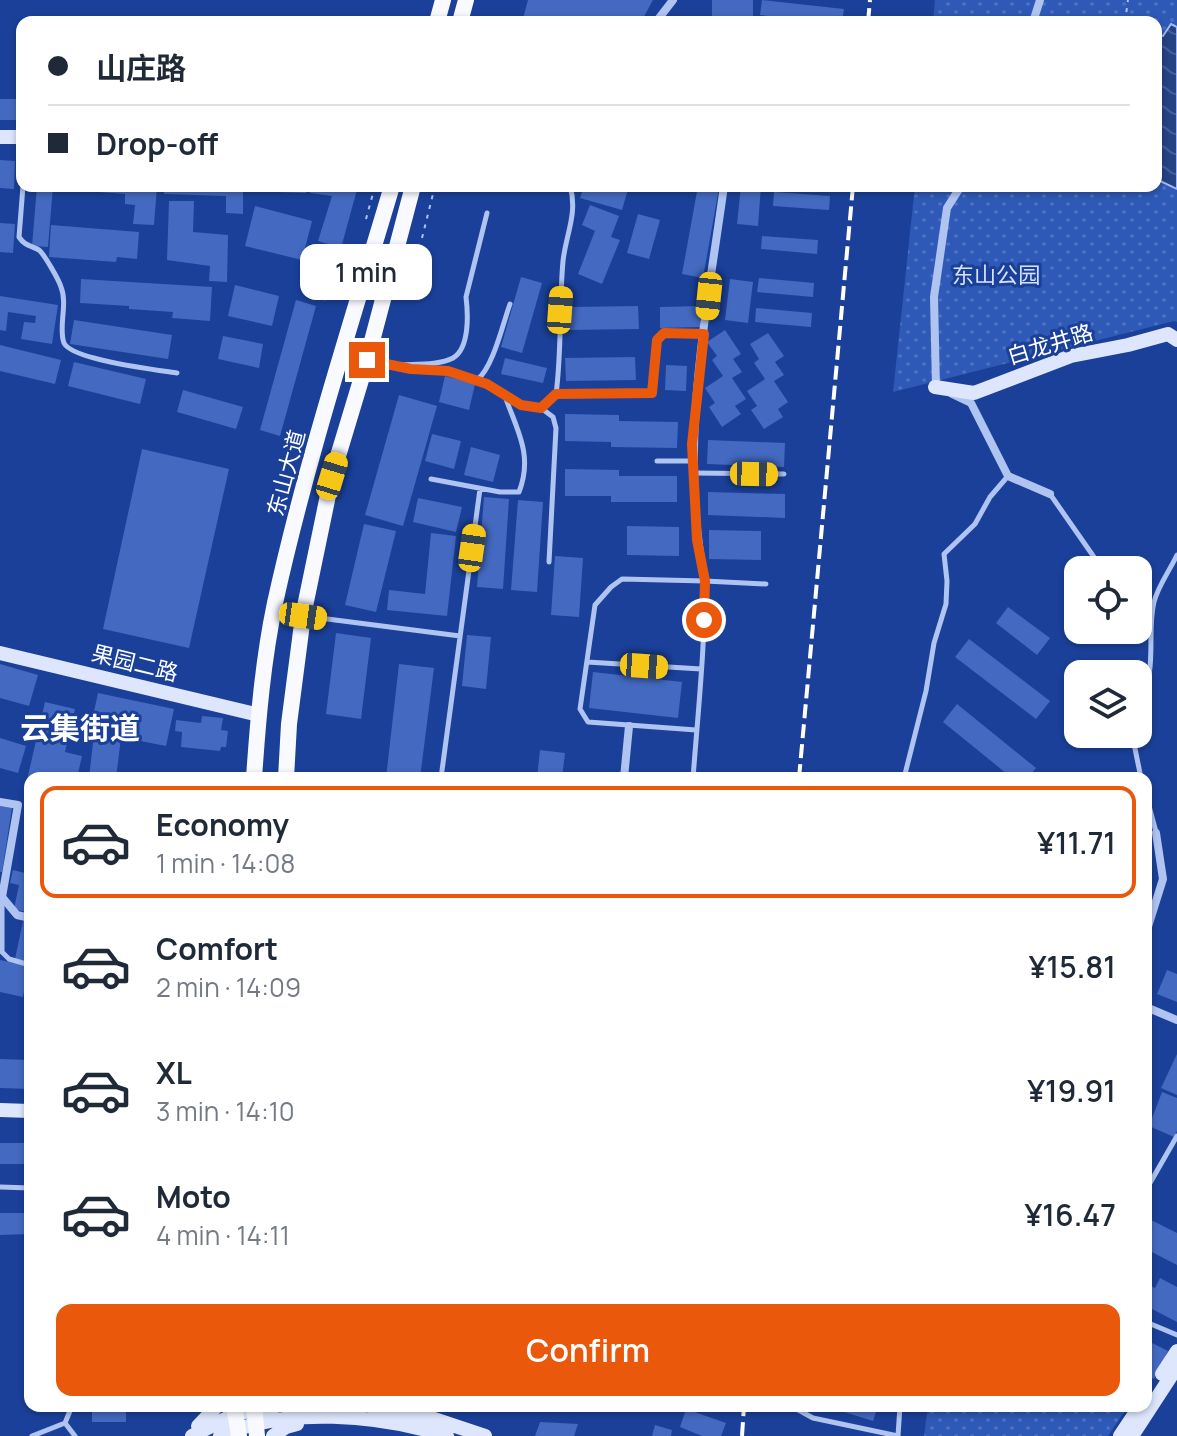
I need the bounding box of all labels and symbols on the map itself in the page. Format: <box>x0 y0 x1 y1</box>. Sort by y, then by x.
callout: 1 min <box>301 244 433 300</box>
park label: 东山公园 <box>952 260 1040 290</box>
car <box>695 271 723 321</box>
car <box>546 285 574 335</box>
street label: 白龙井路 <box>1004 317 1096 371</box>
route end <box>349 342 385 378</box>
street label: 东山大道 <box>260 427 312 519</box>
car <box>314 450 350 502</box>
car <box>730 462 778 486</box>
car <box>457 523 487 573</box>
car <box>278 601 328 631</box>
route start <box>686 602 722 638</box>
street label: 果园二路 <box>89 638 181 688</box>
car <box>619 652 669 680</box>
district label: 云集街道 <box>20 707 140 748</box>

